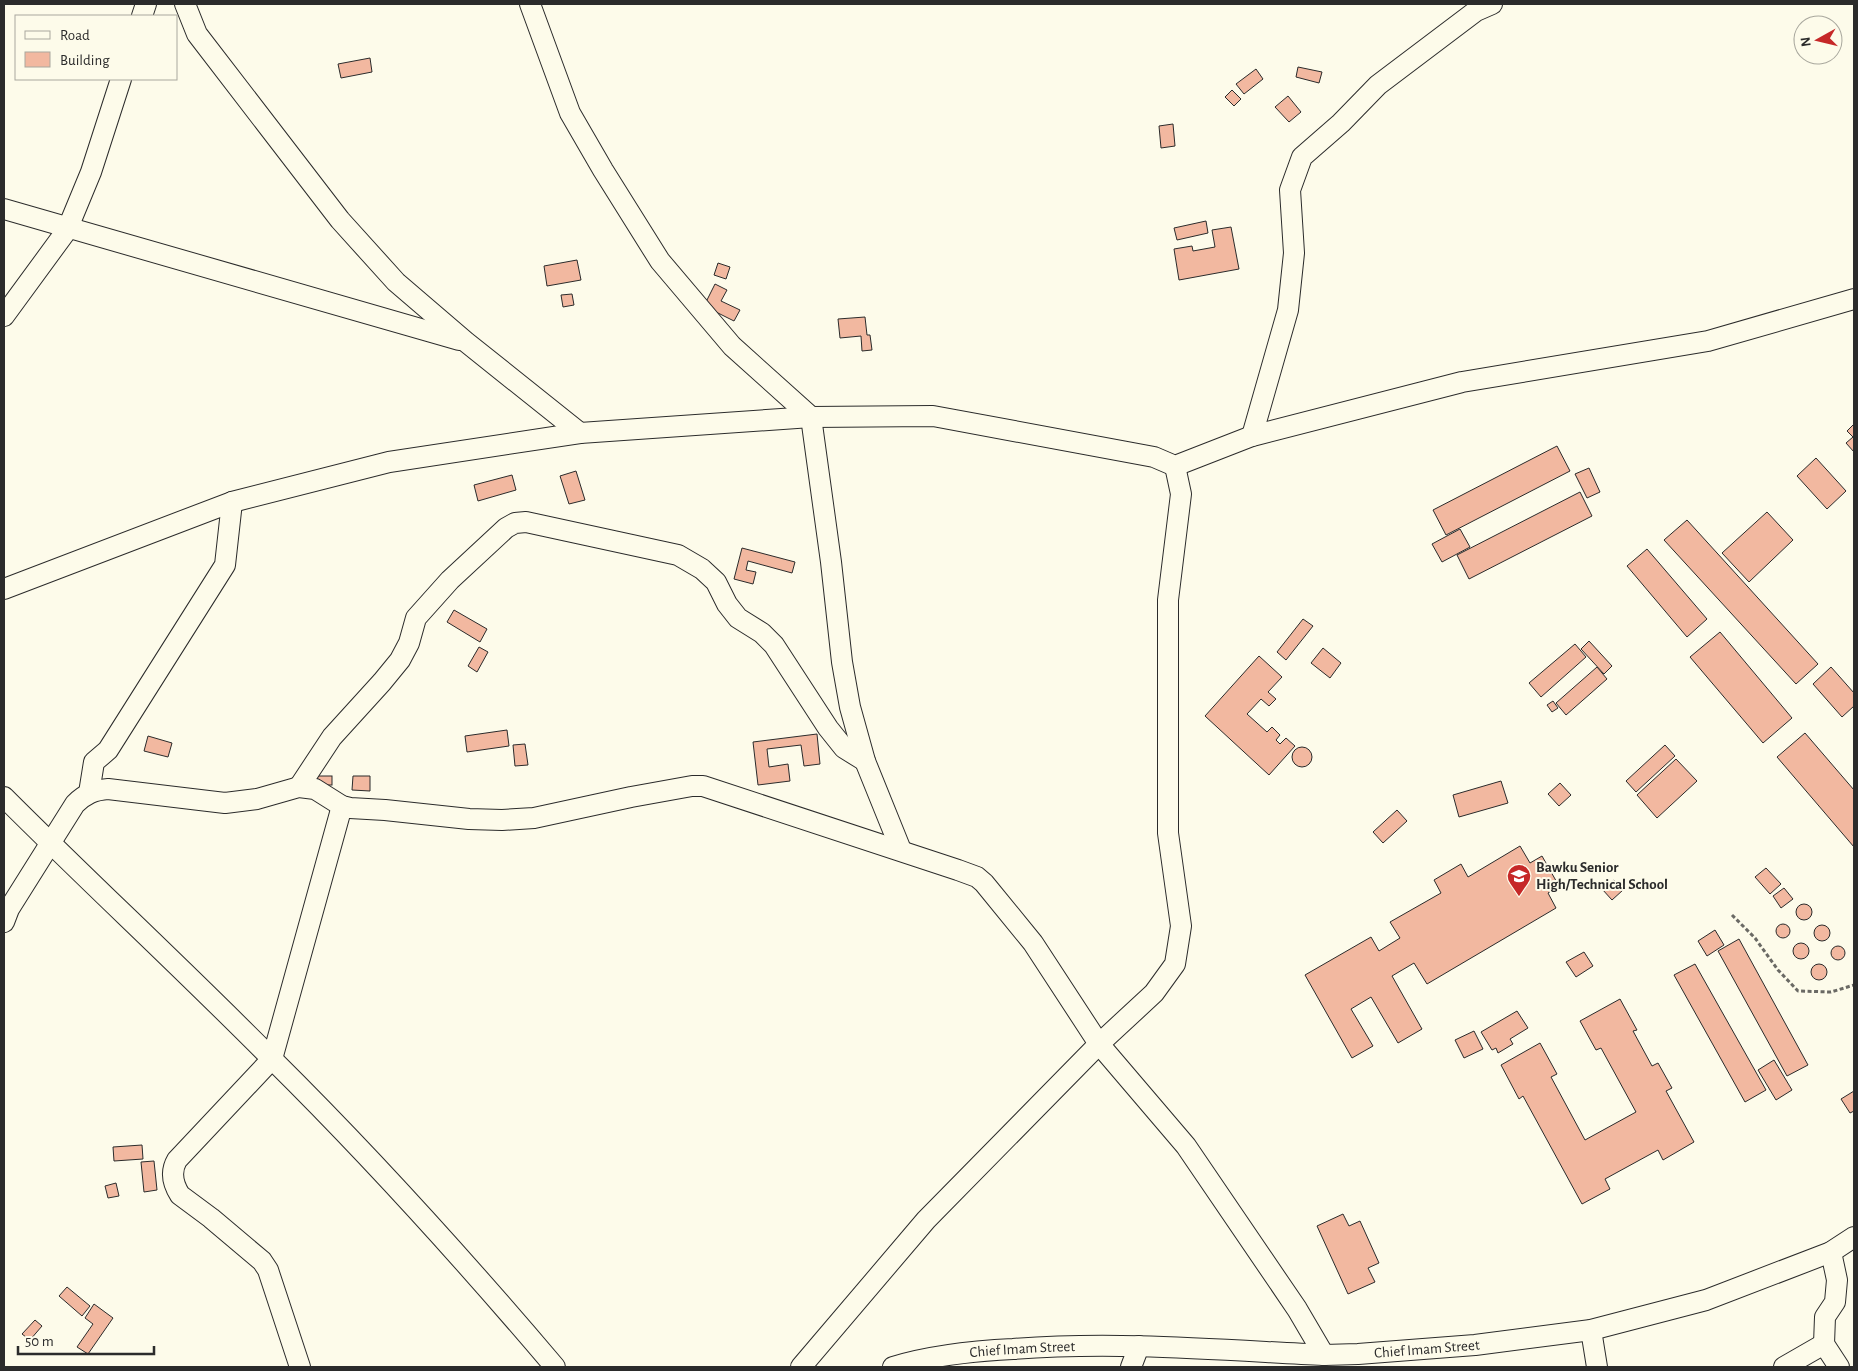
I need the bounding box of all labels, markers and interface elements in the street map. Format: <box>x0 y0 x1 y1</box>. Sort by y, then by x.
legend <box>15 15 178 80</box>
north arrow <box>1793 15 1843 65</box>
text: Road <box>60 28 90 43</box>
text: N <box>1799 36 1814 47</box>
text: Building <box>60 53 110 68</box>
place label: Bawku Senior High/Technical School <box>1536 860 1668 892</box>
school or university icon: Bawku Senior High/Technical School <box>1506 863 1532 897</box>
scale bar <box>18 1324 154 1356</box>
text: 50 m <box>25 1334 54 1349</box>
street label: Chief Imam Street <box>1374 1337 1481 1360</box>
street label: Chief Imam Street <box>969 1339 1076 1360</box>

